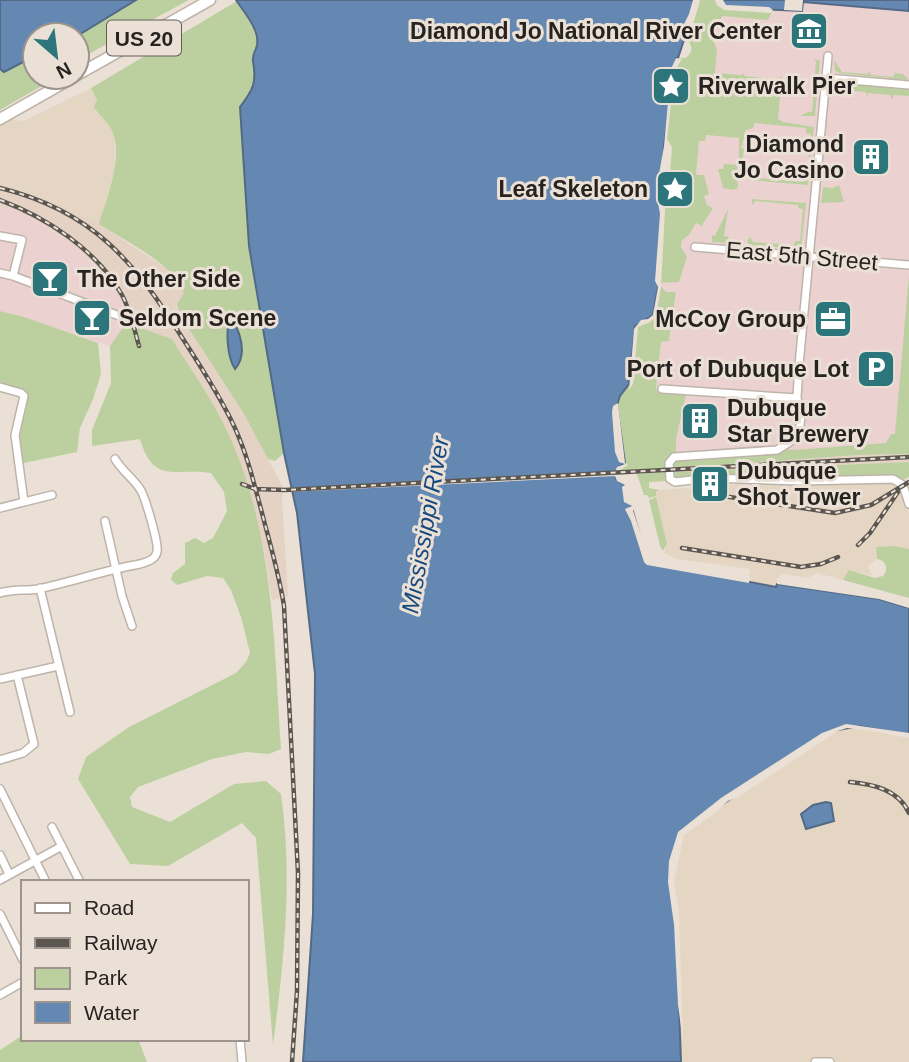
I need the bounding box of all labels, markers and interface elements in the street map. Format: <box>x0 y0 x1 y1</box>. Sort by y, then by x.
museum icon: Diamond Jo National River Center <box>788 10 830 52</box>
place label: Diamond Jo National River Center <box>410 18 782 44</box>
road number: US 20 <box>107 20 181 56</box>
north arrow <box>21 21 91 91</box>
text: N <box>53 58 75 83</box>
place icon: Riverwalk Pier <box>650 65 692 107</box>
place label: Riverwalk Pier <box>698 73 855 99</box>
place label: Diamond Jo Casino <box>734 131 844 183</box>
building icon: Diamond Jo Casino <box>850 136 892 178</box>
place icon: Leaf Skeleton <box>654 168 696 210</box>
place label: Leaf Skeleton <box>498 176 648 202</box>
street label: East 5th Street <box>725 236 880 276</box>
bar icon: The Other Side <box>29 258 71 300</box>
place label: The Other Side <box>77 266 241 292</box>
bar icon: Seldom Scene <box>71 297 113 339</box>
office icon: McCoy Group <box>812 298 854 340</box>
place label: Seldom Scene <box>119 305 276 331</box>
place label: McCoy Group <box>655 306 806 332</box>
parking icon: Port of Dubuque Lot <box>855 348 897 390</box>
place label: Port of Dubuque Lot <box>627 356 849 382</box>
place label: Dubuque Star Brewery <box>727 395 869 447</box>
building icon: Dubuque Star Brewery <box>679 400 721 442</box>
water label: Mississippi River <box>396 434 454 615</box>
place label: Dubuque Shot Tower <box>737 458 861 510</box>
building icon: Dubuque Shot Tower <box>689 463 731 505</box>
legend <box>21 880 248 1041</box>
text: Road <box>84 896 134 919</box>
text: Railway <box>84 931 158 954</box>
text: Park <box>84 966 128 989</box>
text: Water <box>84 1001 139 1024</box>

